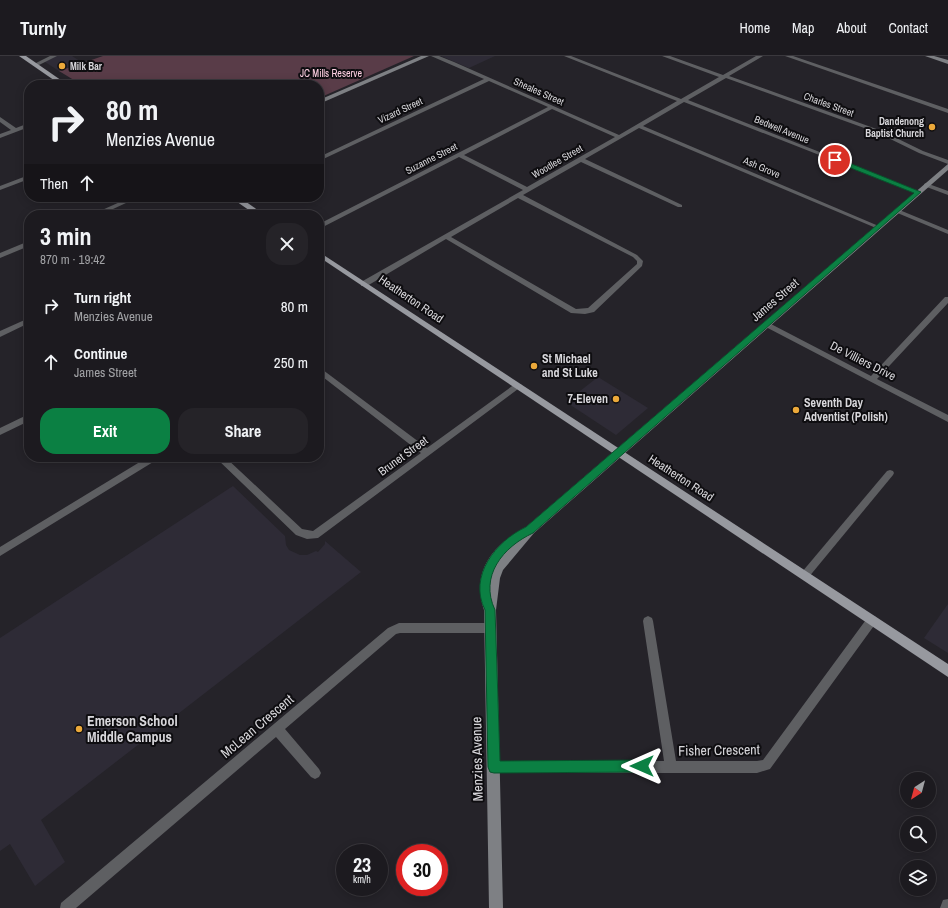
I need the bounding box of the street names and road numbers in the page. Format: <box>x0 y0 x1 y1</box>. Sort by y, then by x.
street label: Sheales Street <box>512 75 567 109</box>
street label: Charles Street <box>802 89 856 120</box>
street label: Vizard Street <box>376 94 425 126</box>
street label: Bedwell Avenue <box>752 113 812 147</box>
street label: Suzanne Street <box>403 139 460 177</box>
street label: Woodlee Street <box>530 141 586 181</box>
street label: Ash Grove <box>741 154 783 181</box>
street label: Heatherton Road <box>375 271 447 327</box>
street label: James Street <box>748 275 802 325</box>
street label: De Villiers Drive <box>828 338 898 384</box>
street label: Brunet Street <box>375 432 431 480</box>
street label: Heatherton Road <box>645 451 717 505</box>
street label: McLean Crescent <box>217 690 297 762</box>
street label: Menzies Avenue <box>467 717 487 801</box>
street label: Fisher Crescent <box>678 740 760 760</box>

